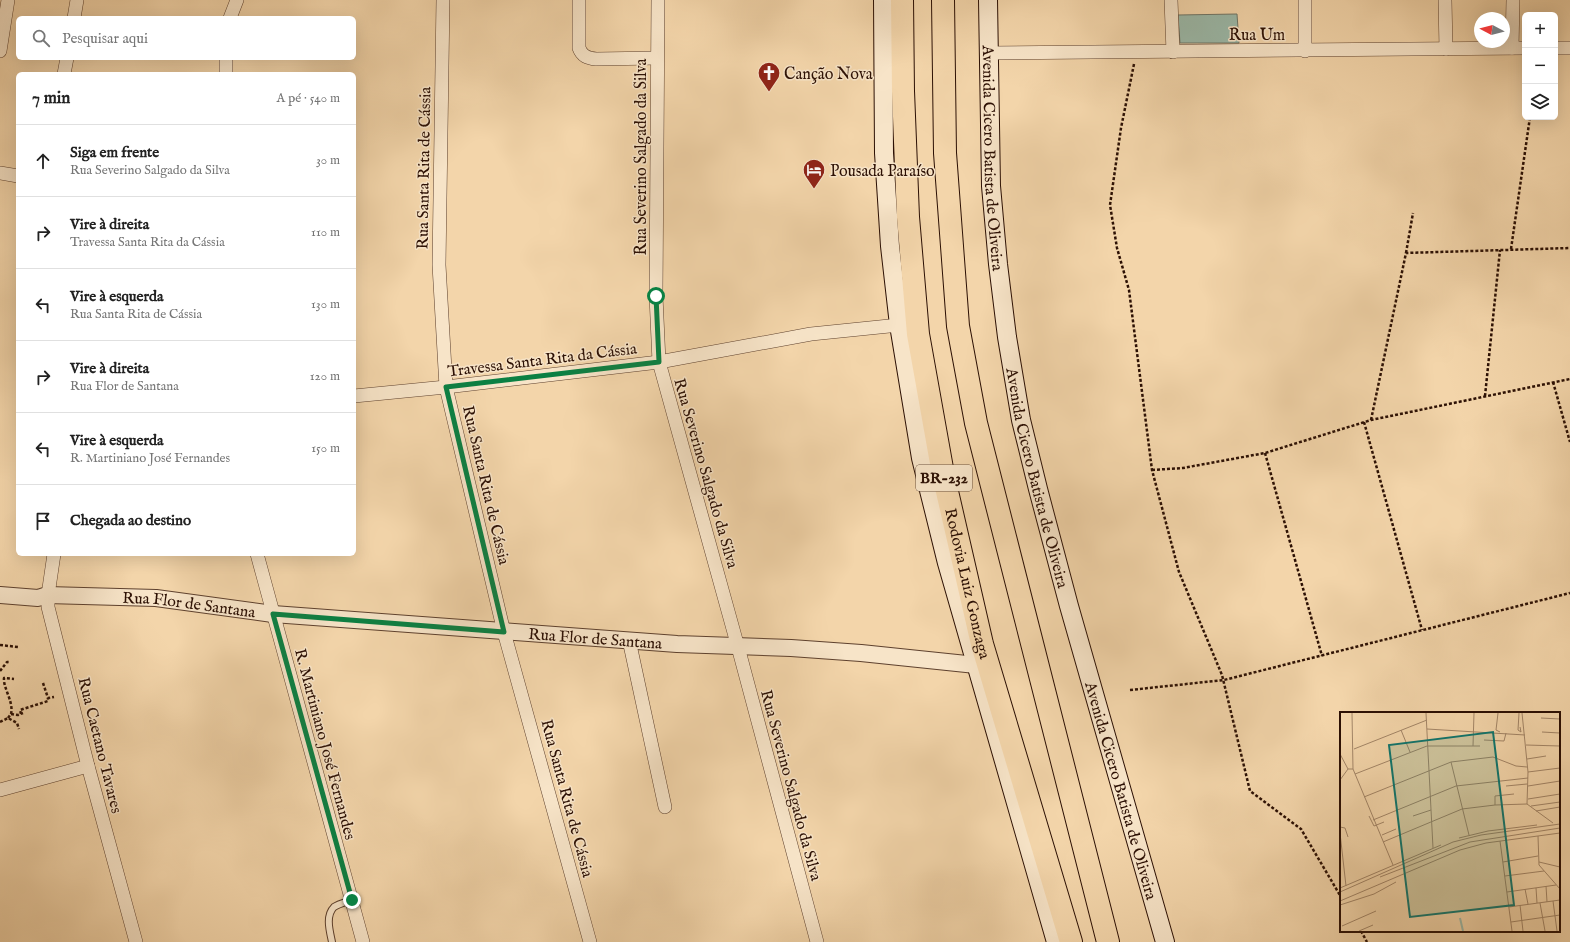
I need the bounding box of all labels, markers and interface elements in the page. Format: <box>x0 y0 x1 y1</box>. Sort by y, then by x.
north arrow <box>1474 12 1510 48</box>
map controls <box>1522 12 1558 120</box>
button: + <box>1522 12 1558 48</box>
search box <box>16 16 356 60</box>
street label: Rua Um <box>1229 26 1285 46</box>
icon: search <box>30 27 52 49</box>
text: Pesquisar aqui <box>62 29 148 48</box>
street label: Avenida Cicero Batista de Oliveira <box>977 44 1007 272</box>
button: − <box>1522 48 1558 84</box>
street label: Rua Severino Salgado da Silva <box>632 59 652 255</box>
church icon: Canção Nova <box>756 60 782 93</box>
place label: Canção Nova <box>784 65 873 85</box>
button: layers <box>1522 84 1558 120</box>
street label: Rua Santa Rita de Cássia <box>414 86 436 250</box>
text: 7 min <box>32 88 70 109</box>
text: A pé · 540 m <box>277 90 340 107</box>
text: Siga em frente <box>70 143 159 162</box>
icon: ahead <box>32 150 54 172</box>
text: 30 m <box>316 152 340 169</box>
hotel icon: Pousada Paraíso <box>801 157 827 190</box>
text: Rua Severino Salgado da Silva <box>70 162 230 179</box>
place label: Pousada Paraíso <box>830 162 935 182</box>
text: Vire à direita <box>70 215 149 234</box>
icon: right <box>32 222 54 244</box>
text: 110 m <box>311 224 340 241</box>
text: Travessa Santa Rita da Cássia <box>70 234 225 251</box>
text: Vire à esquerda <box>70 287 163 306</box>
route start <box>647 287 665 305</box>
icon: left <box>32 294 54 316</box>
text: 130 m <box>311 296 340 313</box>
text: Rua Santa Rita de Cássia <box>70 306 202 323</box>
street label: Travessa Santa Rita da Cássia <box>446 339 638 383</box>
text: Vire à direita <box>70 359 149 378</box>
street label: Avenida Cicero Batista de Oliveira <box>1000 365 1072 591</box>
icon: right <box>32 366 54 388</box>
text: 120 m <box>310 368 340 385</box>
street label: Rua Severino Salgado da Silva <box>668 376 742 571</box>
text: Rua Flor de Santana <box>70 378 179 395</box>
street label: Rua Santa Rita de Cássia <box>457 404 513 567</box>
text: Vire à esquerda <box>70 431 163 450</box>
icon: left <box>32 438 54 460</box>
text: 150 m <box>311 440 340 457</box>
text: R. Martiniano José Fernandes <box>70 450 230 467</box>
road number: BR-232 <box>916 465 972 491</box>
street label: Rodovia Luiz Gonzaga <box>939 506 994 662</box>
icon: arrive <box>32 510 54 532</box>
text: Chegada ao destino <box>70 511 191 530</box>
street label: Rua Flor de Santana <box>122 589 257 624</box>
street label: Rua Flor de Santana <box>528 625 663 655</box>
street label: R. Martiniano José Fernandes <box>289 647 359 843</box>
street label: Rua Caetano Tavares <box>72 675 126 816</box>
street label: Avenida Cicero Batista de Oliveira <box>1079 679 1160 902</box>
street label: Rua Severino Salgado da Silva <box>755 688 825 883</box>
inset map <box>1340 712 1560 932</box>
street label: Rua Santa Rita de Cássia <box>535 717 597 880</box>
route end <box>343 891 361 909</box>

